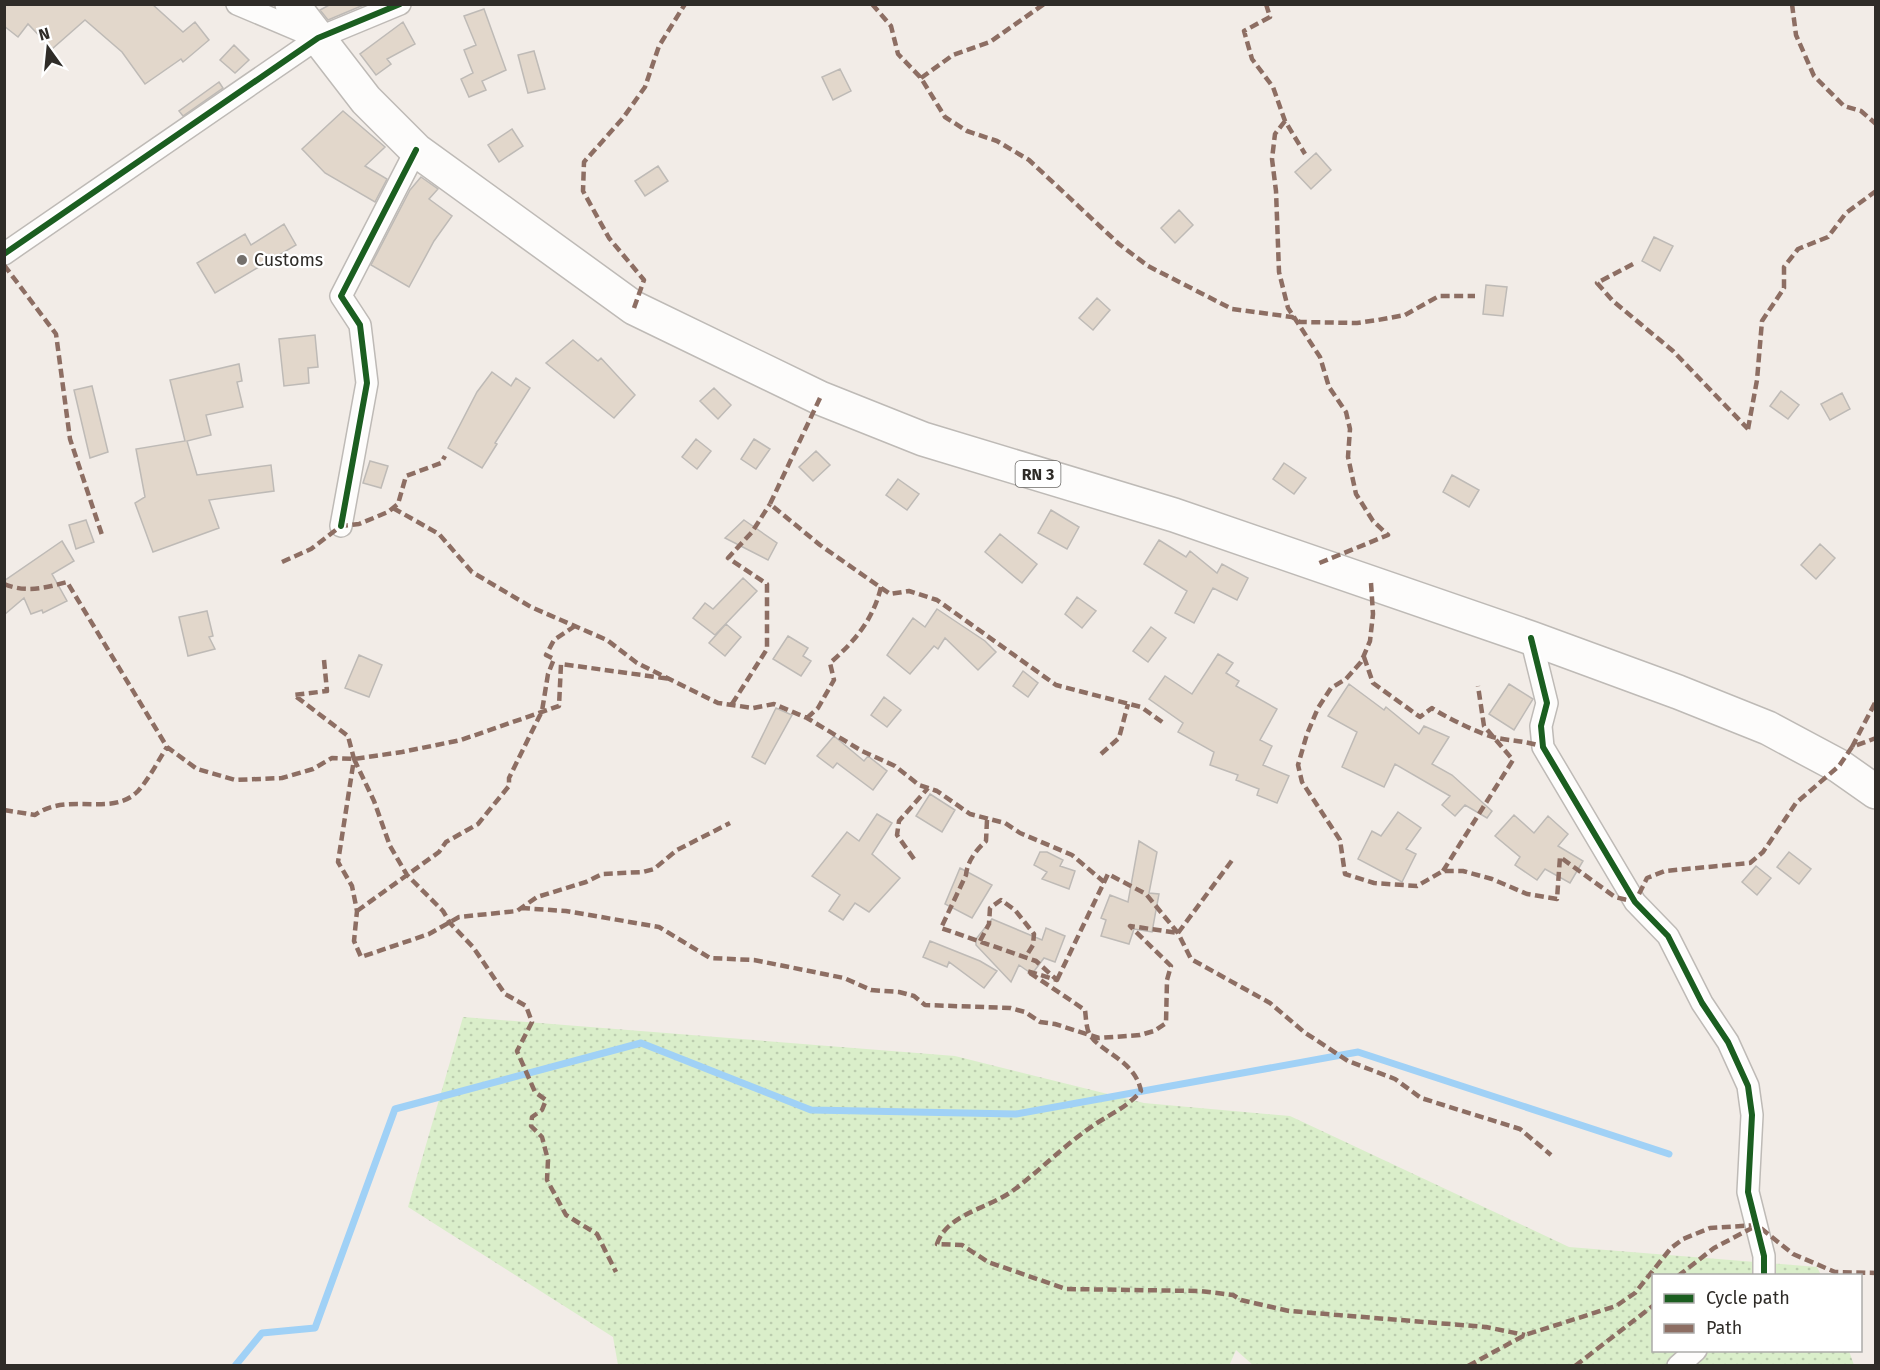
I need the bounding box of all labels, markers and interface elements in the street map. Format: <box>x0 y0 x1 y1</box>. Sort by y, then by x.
north arrow <box>18 18 78 78</box>
text: N <box>37 23 52 45</box>
place label: Customs <box>254 249 323 271</box>
marker: Customs <box>235 253 249 267</box>
road number: RN 3 <box>1016 461 1060 487</box>
legend <box>1652 1274 1862 1352</box>
text: Cycle path <box>1706 1287 1790 1309</box>
text: Path <box>1706 1317 1742 1339</box>

